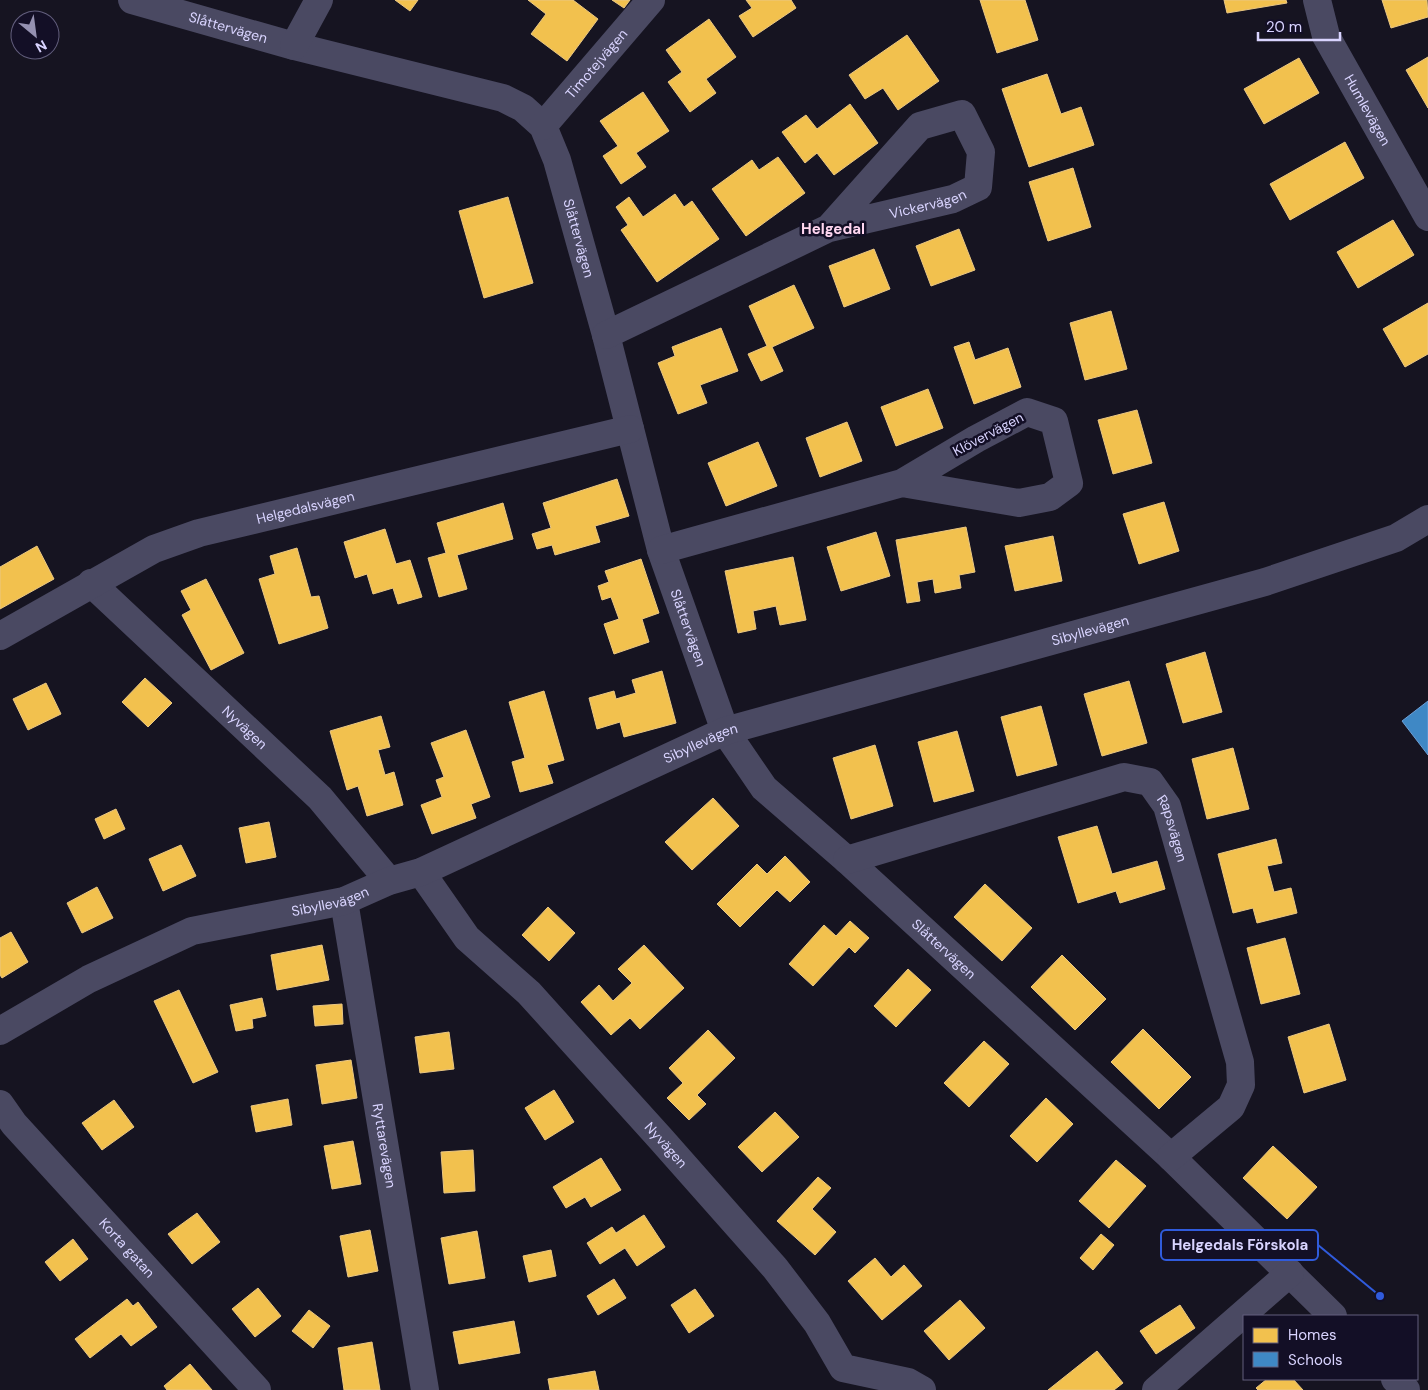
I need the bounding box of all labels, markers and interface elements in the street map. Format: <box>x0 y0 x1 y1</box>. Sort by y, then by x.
street label: Slåttervägen <box>187 8 270 47</box>
north arrow <box>10 10 60 60</box>
scale bar <box>1258 10 1340 42</box>
text: 20 m <box>1266 17 1302 37</box>
street label: Timotejvägen <box>561 25 631 102</box>
text: N <box>32 36 50 57</box>
street label: Humlevägen <box>1340 71 1395 149</box>
street label: Vickervägen <box>888 185 969 223</box>
street label: Slåttervägen <box>559 197 598 280</box>
district label: Helgedal <box>801 219 865 239</box>
street label: Klövervägen <box>950 408 1026 460</box>
street label: Helgedalsvägen <box>254 487 356 528</box>
street label: Slåttervägen <box>667 587 710 669</box>
street label: Sibyllevägen <box>1049 611 1131 650</box>
street label: Nyvägen <box>218 702 271 753</box>
street label: Sibyllevägen <box>660 719 740 767</box>
street label: Rapsvägen <box>1153 791 1191 864</box>
street label: Sibyllevägen <box>290 882 372 920</box>
street label: Slåttervägen <box>908 915 980 983</box>
street label: Ryttarevägen <box>369 1102 400 1189</box>
street label: Nyvägen <box>641 1118 691 1172</box>
street label: Korta gatan <box>95 1214 159 1281</box>
callout: Helgedals Förskola <box>1161 1230 1318 1260</box>
text: Helgedals Förskola <box>1172 1235 1308 1255</box>
legend <box>1243 1315 1418 1380</box>
text: Homes <box>1288 1325 1337 1345</box>
text: Schools <box>1288 1350 1343 1370</box>

